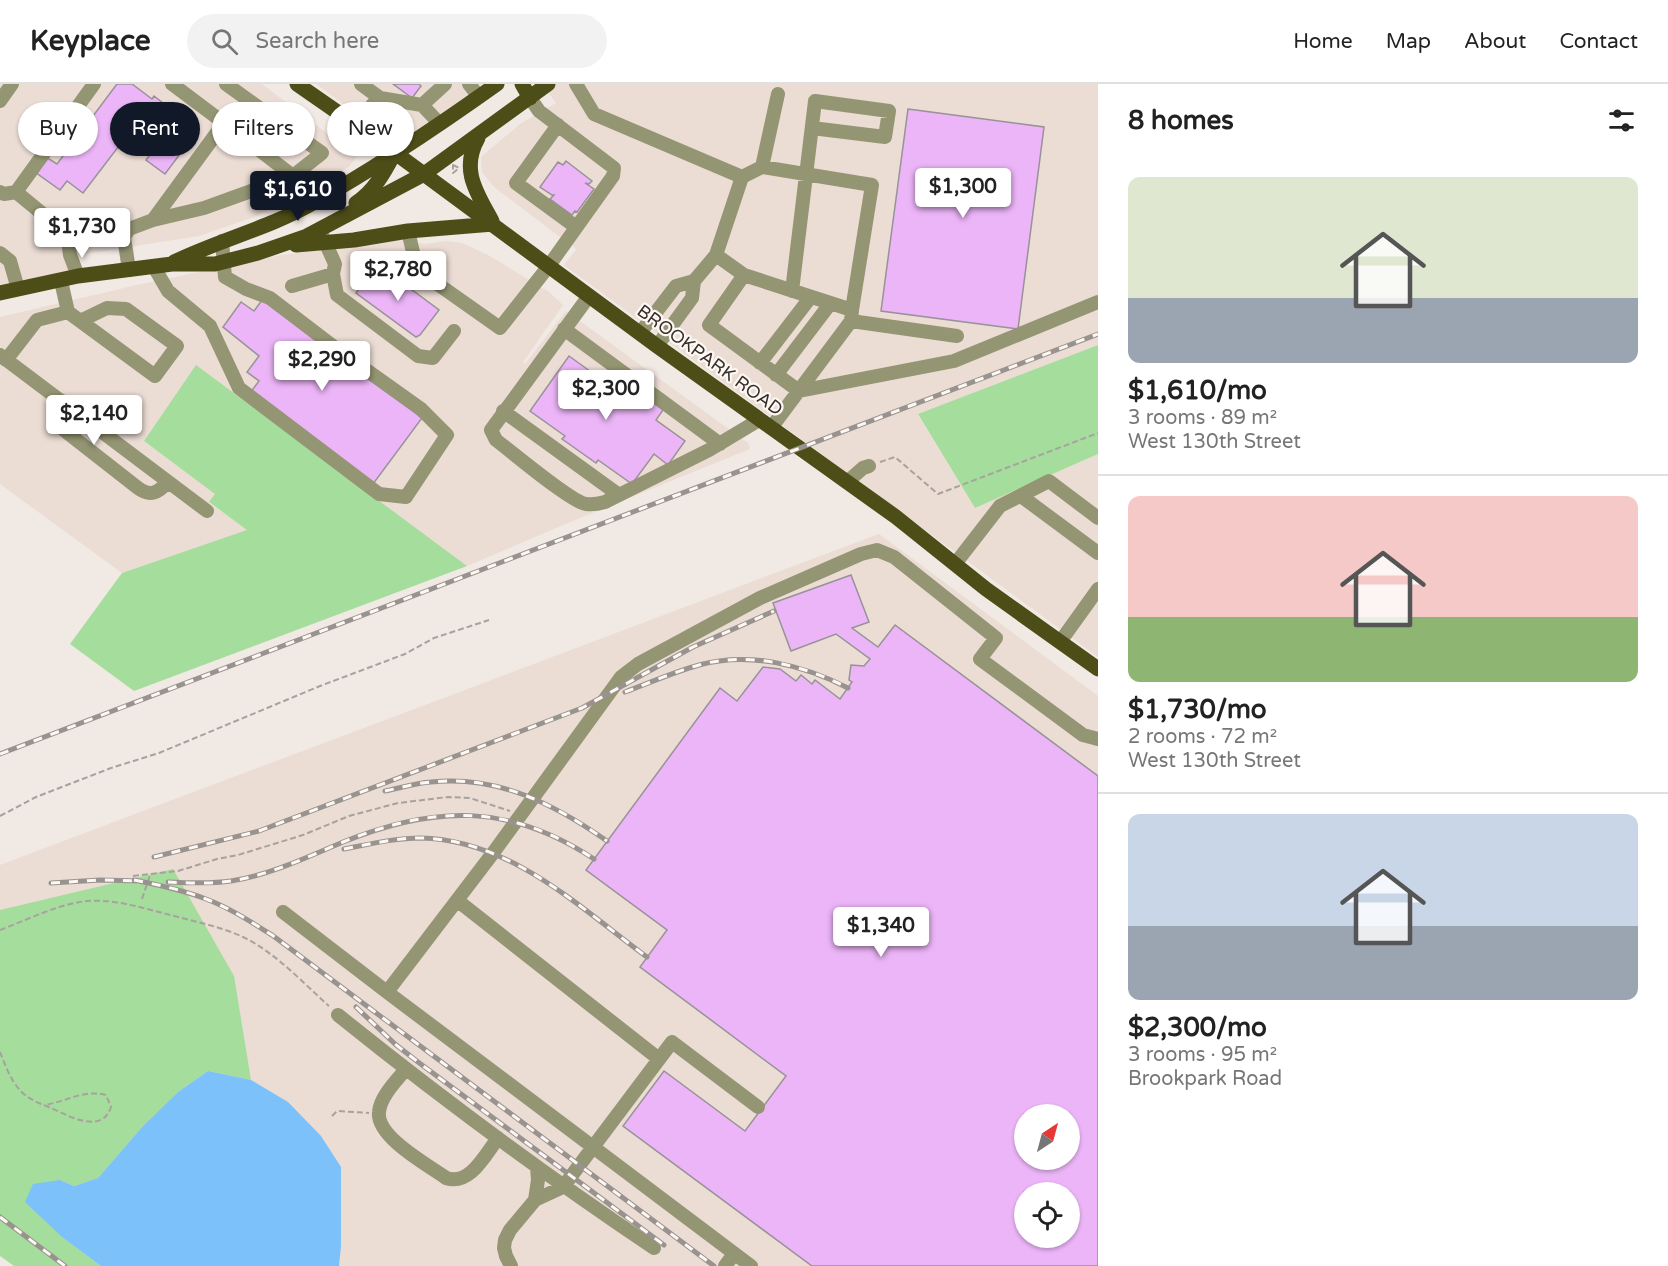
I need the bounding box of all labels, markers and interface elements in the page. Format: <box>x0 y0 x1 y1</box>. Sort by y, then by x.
search box <box>187 14 607 68</box>
text: Keyplace <box>30 24 151 58</box>
icon: search <box>208 25 241 58</box>
text: Search here <box>256 28 379 54</box>
text: Home <box>1293 29 1353 54</box>
text: Map <box>1386 29 1431 54</box>
text: About <box>1464 29 1526 54</box>
text: Contact <box>1559 29 1638 54</box>
chip: Buy <box>18 102 98 156</box>
chip: Rent <box>110 102 200 156</box>
chip: Filters <box>212 102 315 156</box>
chip: New <box>327 102 414 156</box>
icon: filters <box>1605 104 1638 137</box>
text: 8 homes <box>1128 105 1234 136</box>
pin: $1,300 <box>914 168 1012 219</box>
pin: $1,610 <box>249 171 347 222</box>
text: $1,300 <box>929 175 997 199</box>
text: $1,610 <box>264 178 332 202</box>
pin: $1,730 <box>33 208 131 259</box>
text: $1,730 <box>48 215 116 239</box>
icon: home <box>1329 216 1437 324</box>
pin: $2,780 <box>349 251 447 302</box>
text: $2,780 <box>364 258 432 282</box>
street label: BROOKPARK ROAD <box>633 300 787 420</box>
pin: $2,290 <box>273 341 371 392</box>
text: $2,290 <box>288 348 356 372</box>
pin: $2,300 <box>557 370 655 421</box>
text: $1,610/mo <box>1128 375 1267 406</box>
text: $2,300 <box>572 377 640 401</box>
pin: $2,140 <box>45 395 143 446</box>
text: $2,140 <box>60 402 128 426</box>
text: 3 rooms · 89 m² <box>1128 406 1277 430</box>
text: West 130th Street <box>1128 430 1301 454</box>
icon: home <box>1329 535 1437 643</box>
text: $1,730/mo <box>1128 694 1267 725</box>
text: 2 rooms · 72 m² <box>1128 725 1277 749</box>
text: West 130th Street <box>1128 749 1301 773</box>
icon: home <box>1329 853 1437 961</box>
pin: $1,340 <box>832 907 930 958</box>
text: $1,340 <box>847 914 915 938</box>
text: $2,300/mo <box>1128 1012 1267 1043</box>
text: 3 rooms · 95 m² <box>1128 1043 1277 1067</box>
text: Brookpark Road <box>1128 1067 1282 1091</box>
north arrow <box>1014 1104 1080 1170</box>
map controls <box>1014 1104 1080 1248</box>
button: locate <box>1014 1182 1080 1248</box>

